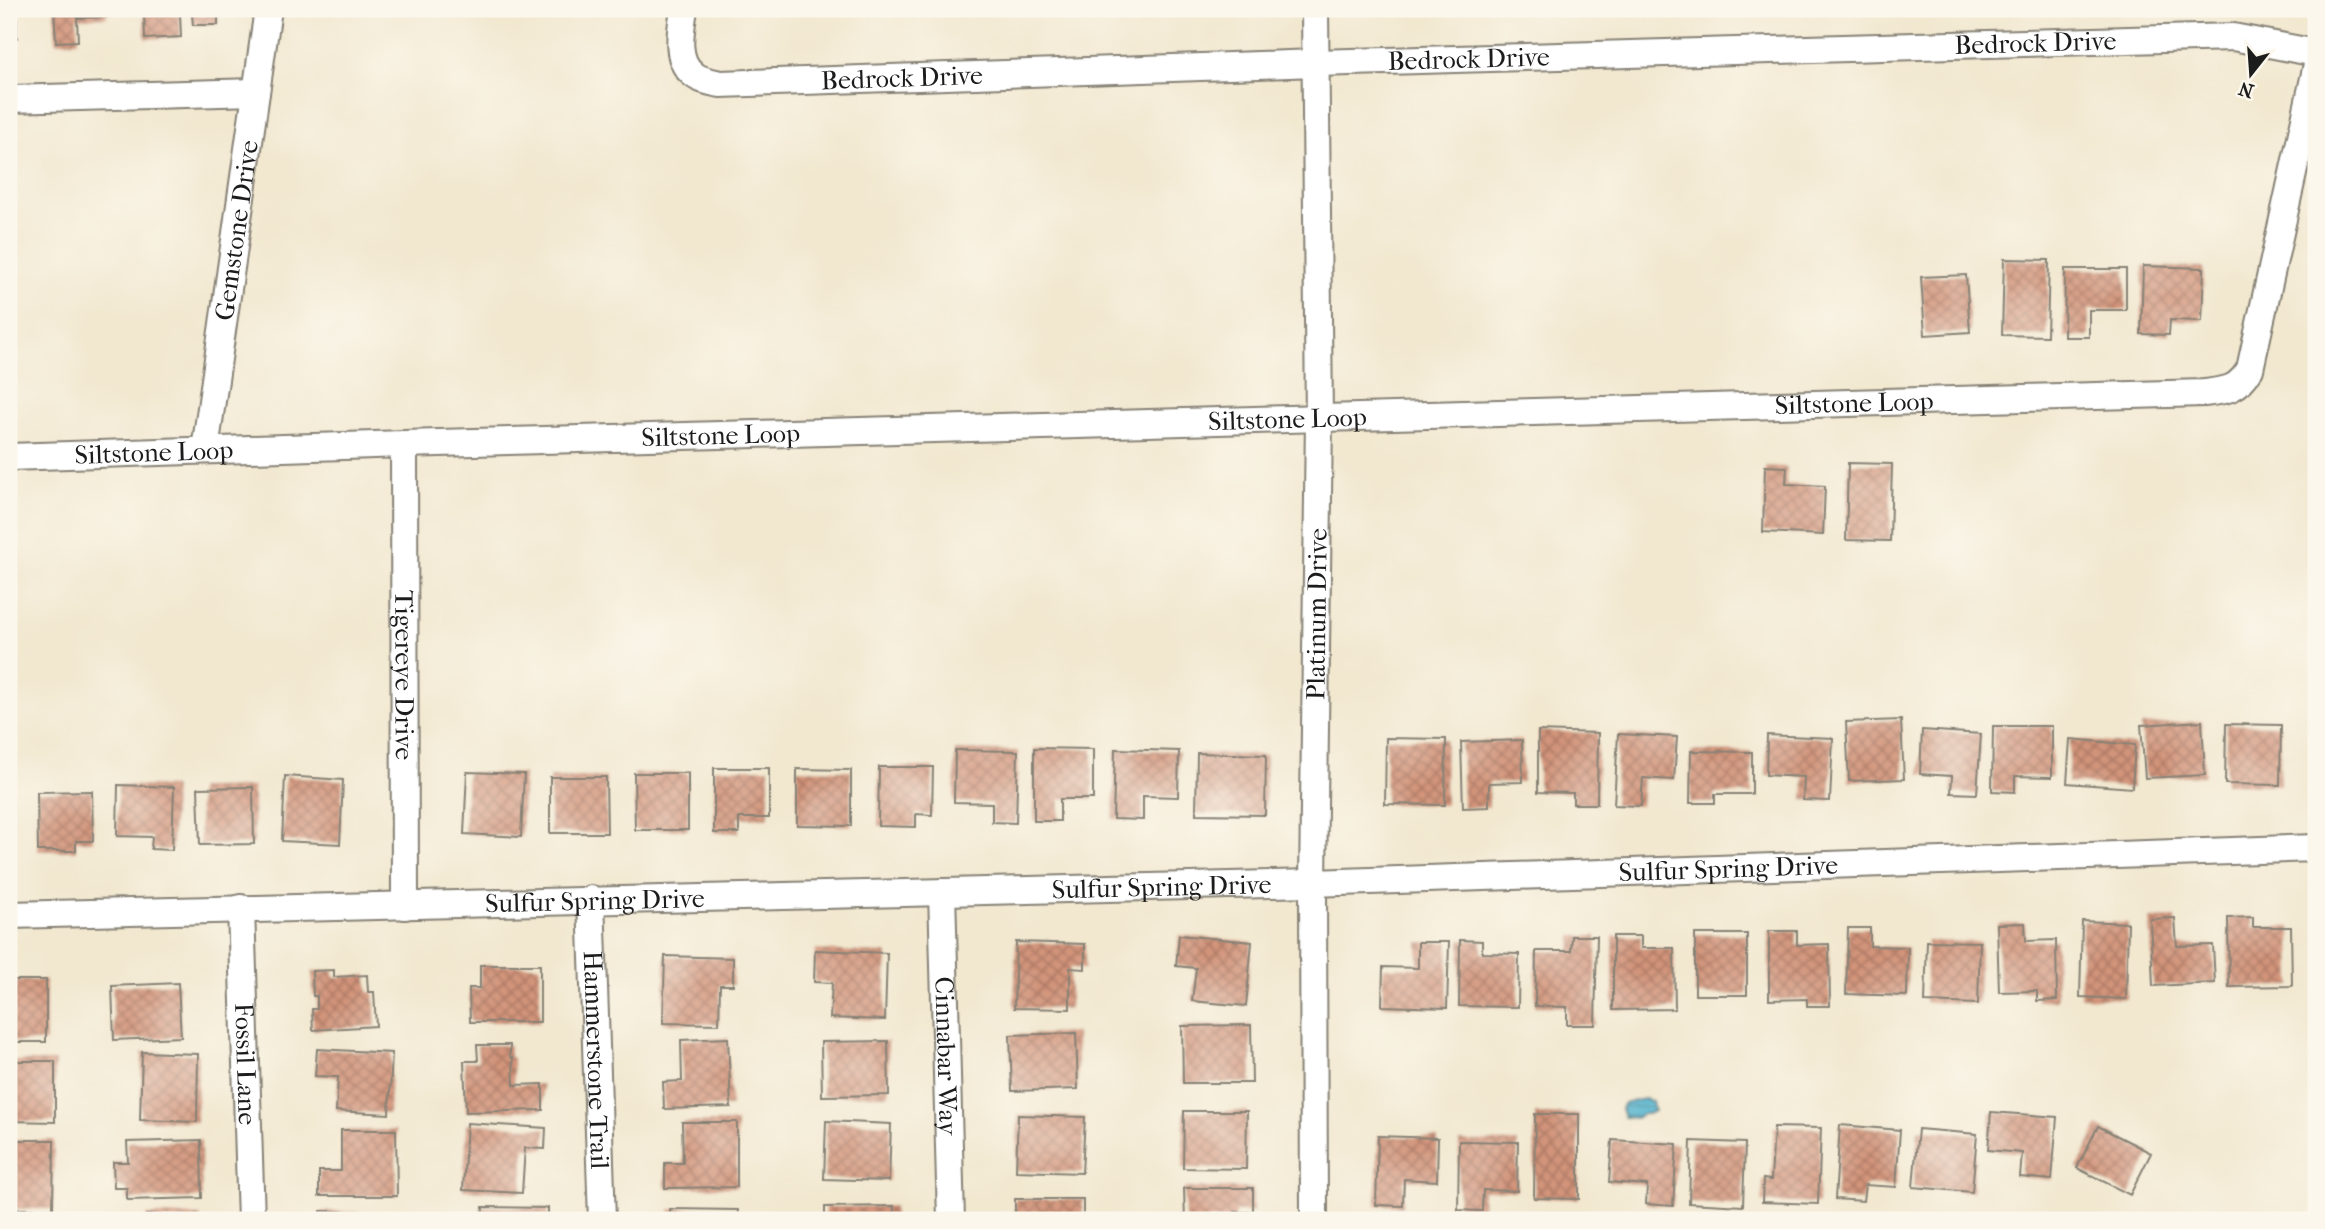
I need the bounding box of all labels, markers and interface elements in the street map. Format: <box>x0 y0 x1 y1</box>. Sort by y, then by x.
street label: Bedrock Drive <box>1954 25 2117 60</box>
north arrow <box>2216 38 2286 108</box>
street label: Bedrock Drive <box>1387 41 1550 76</box>
street label: Bedrock Drive <box>820 59 983 96</box>
text: N <box>2236 77 2256 102</box>
street label: Gemstone Drive <box>208 138 265 322</box>
street label: Siltstone Loop <box>1774 385 1934 421</box>
street label: Siltstone Loop <box>1208 401 1367 437</box>
street label: Siltstone Loop <box>641 417 801 453</box>
street label: Siltstone Loop <box>74 434 234 470</box>
street label: Platinum Drive <box>1300 528 1333 700</box>
street label: Tigereye Drive <box>389 590 420 760</box>
street label: Sulfur Spring Drive <box>1618 849 1839 888</box>
street label: Sulfur Spring Drive <box>1051 869 1272 905</box>
street label: Sulfur Spring Drive <box>485 882 705 919</box>
street label: Hammerstone Trail <box>577 950 616 1170</box>
street label: Cinnabar Way <box>929 976 964 1137</box>
street label: Fossil Lane <box>229 1002 263 1126</box>

